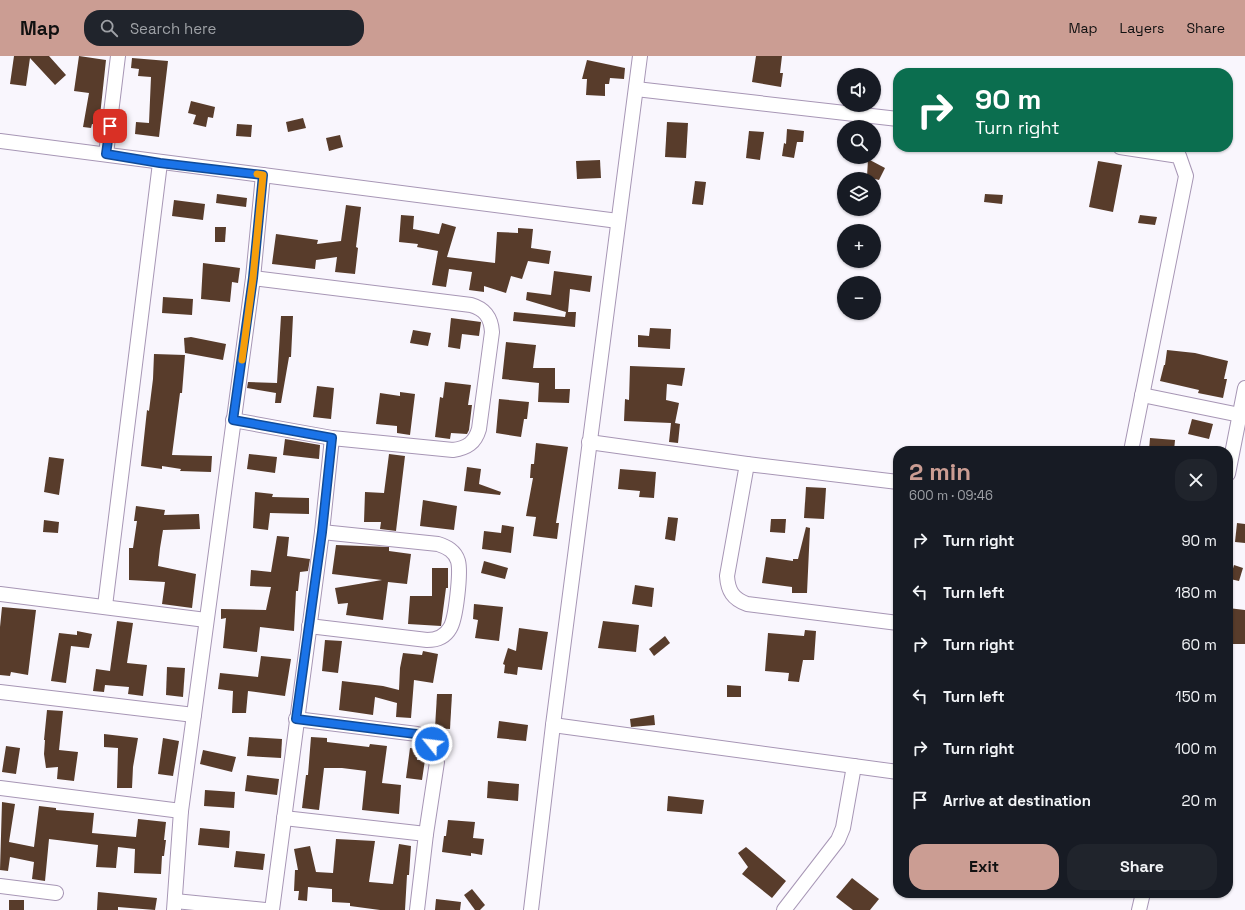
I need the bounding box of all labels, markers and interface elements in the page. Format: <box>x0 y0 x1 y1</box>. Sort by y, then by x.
search box <box>84 10 364 46</box>
text: Map <box>20 16 60 41</box>
icon: search <box>98 17 120 39</box>
text: Search here <box>130 19 216 38</box>
text: Map <box>1068 19 1098 37</box>
text: Layers <box>1120 19 1164 37</box>
text: Share <box>1186 19 1225 37</box>
map controls <box>837 68 881 320</box>
button: sound <box>837 68 881 112</box>
text: 90 m <box>975 81 1041 117</box>
icon: right <box>909 84 961 136</box>
pin <box>93 109 127 143</box>
icon: arrive <box>99 115 121 137</box>
text: Turn right <box>975 116 1059 139</box>
button: search <box>837 120 881 164</box>
button: layers <box>837 172 881 216</box>
button: + <box>837 224 881 268</box>
button: − <box>837 276 881 320</box>
text: 2 min <box>909 456 971 487</box>
button: close <box>1175 459 1217 501</box>
text: 600 m · 09:46 <box>909 487 993 504</box>
icon: right <box>909 529 931 551</box>
text: Turn right <box>943 531 1014 550</box>
text: 90 m <box>1181 531 1217 550</box>
icon: left <box>909 581 931 603</box>
text: Turn left <box>943 583 1005 602</box>
text: 180 m <box>1175 583 1217 602</box>
icon: right <box>909 633 931 655</box>
text: Turn right <box>943 635 1014 654</box>
text: 60 m <box>1181 635 1217 654</box>
icon: left <box>909 685 931 707</box>
text: Turn left <box>943 687 1005 706</box>
text: 150 m <box>1175 687 1217 706</box>
position arrow <box>411 723 453 765</box>
icon: right <box>909 737 931 759</box>
text: Turn right <box>943 739 1014 758</box>
text: 100 m <box>1175 739 1217 758</box>
icon: arrive <box>909 789 931 811</box>
text: Arrive at destination <box>943 791 1091 810</box>
text: 20 m <box>1182 791 1217 810</box>
button: Exit <box>909 844 1059 890</box>
button: Share <box>1067 844 1217 890</box>

